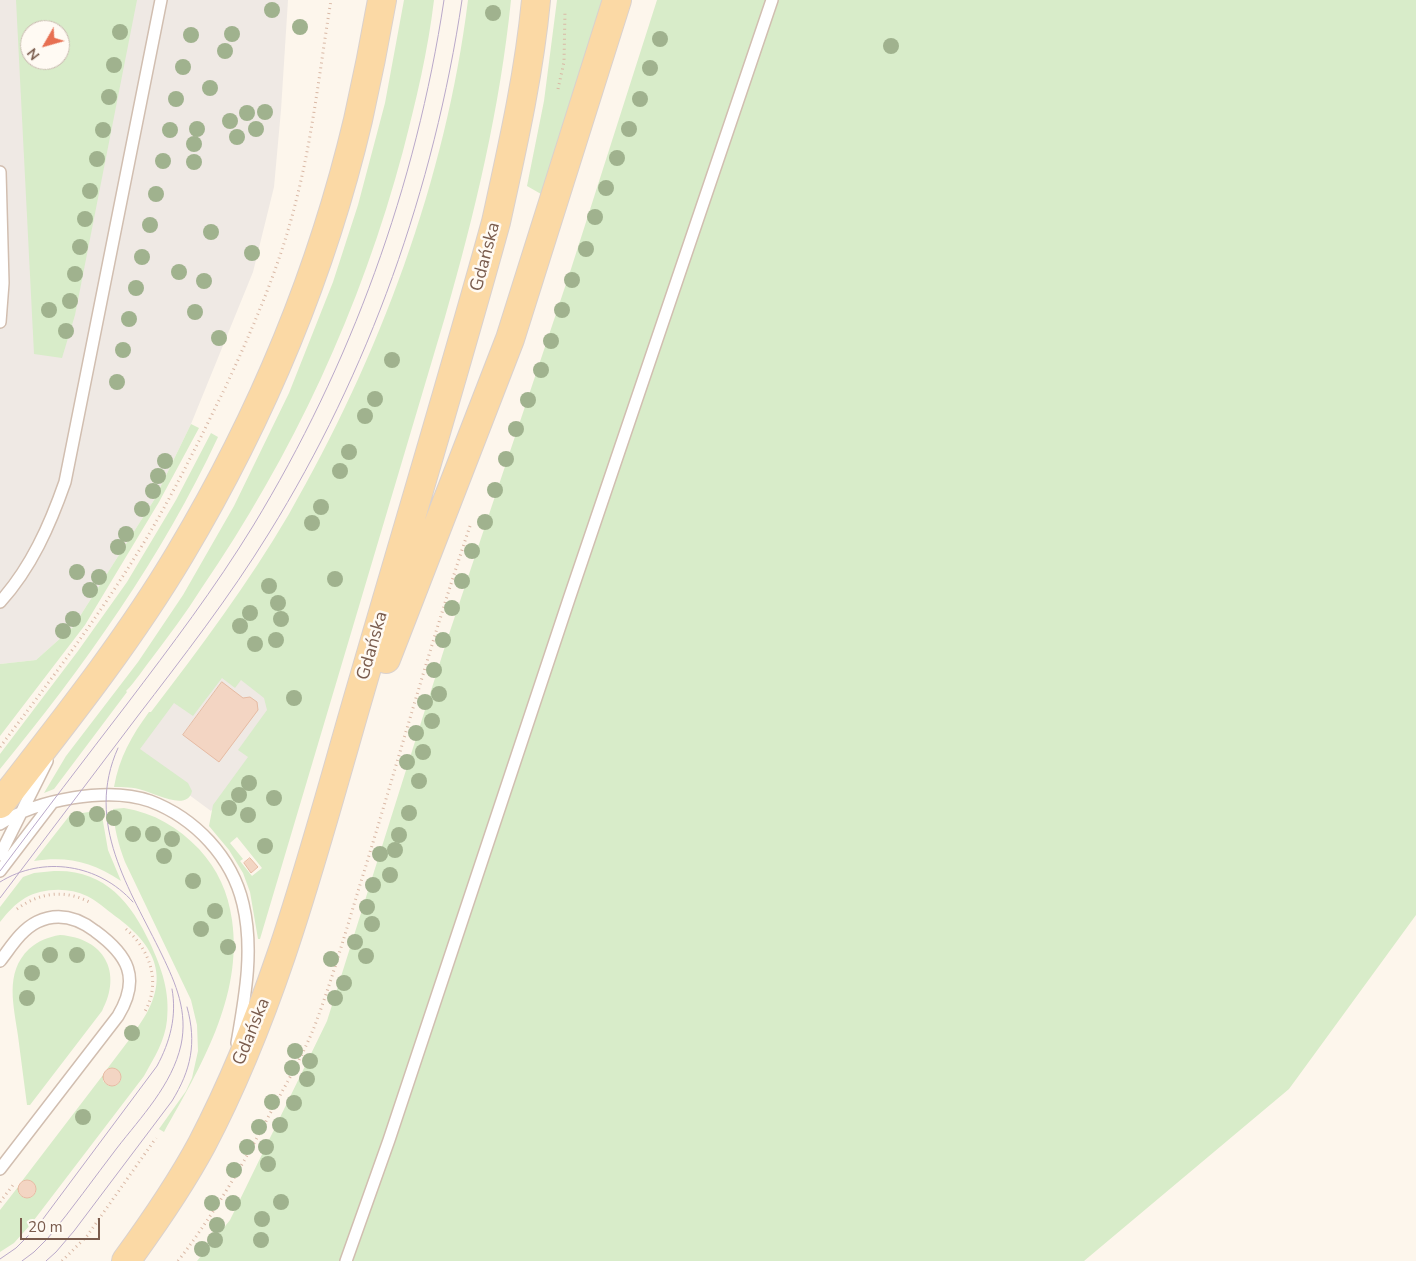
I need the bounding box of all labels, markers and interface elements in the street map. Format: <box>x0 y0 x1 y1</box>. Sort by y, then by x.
north arrow <box>20 20 70 70</box>
text: N <box>23 44 44 64</box>
street label: Gdańska <box>466 220 506 294</box>
street label: Gdańska <box>353 609 393 683</box>
street label: Gdańska <box>229 995 275 1069</box>
scale bar <box>22 1208 102 1240</box>
text: 20 m <box>28 1217 63 1237</box>

